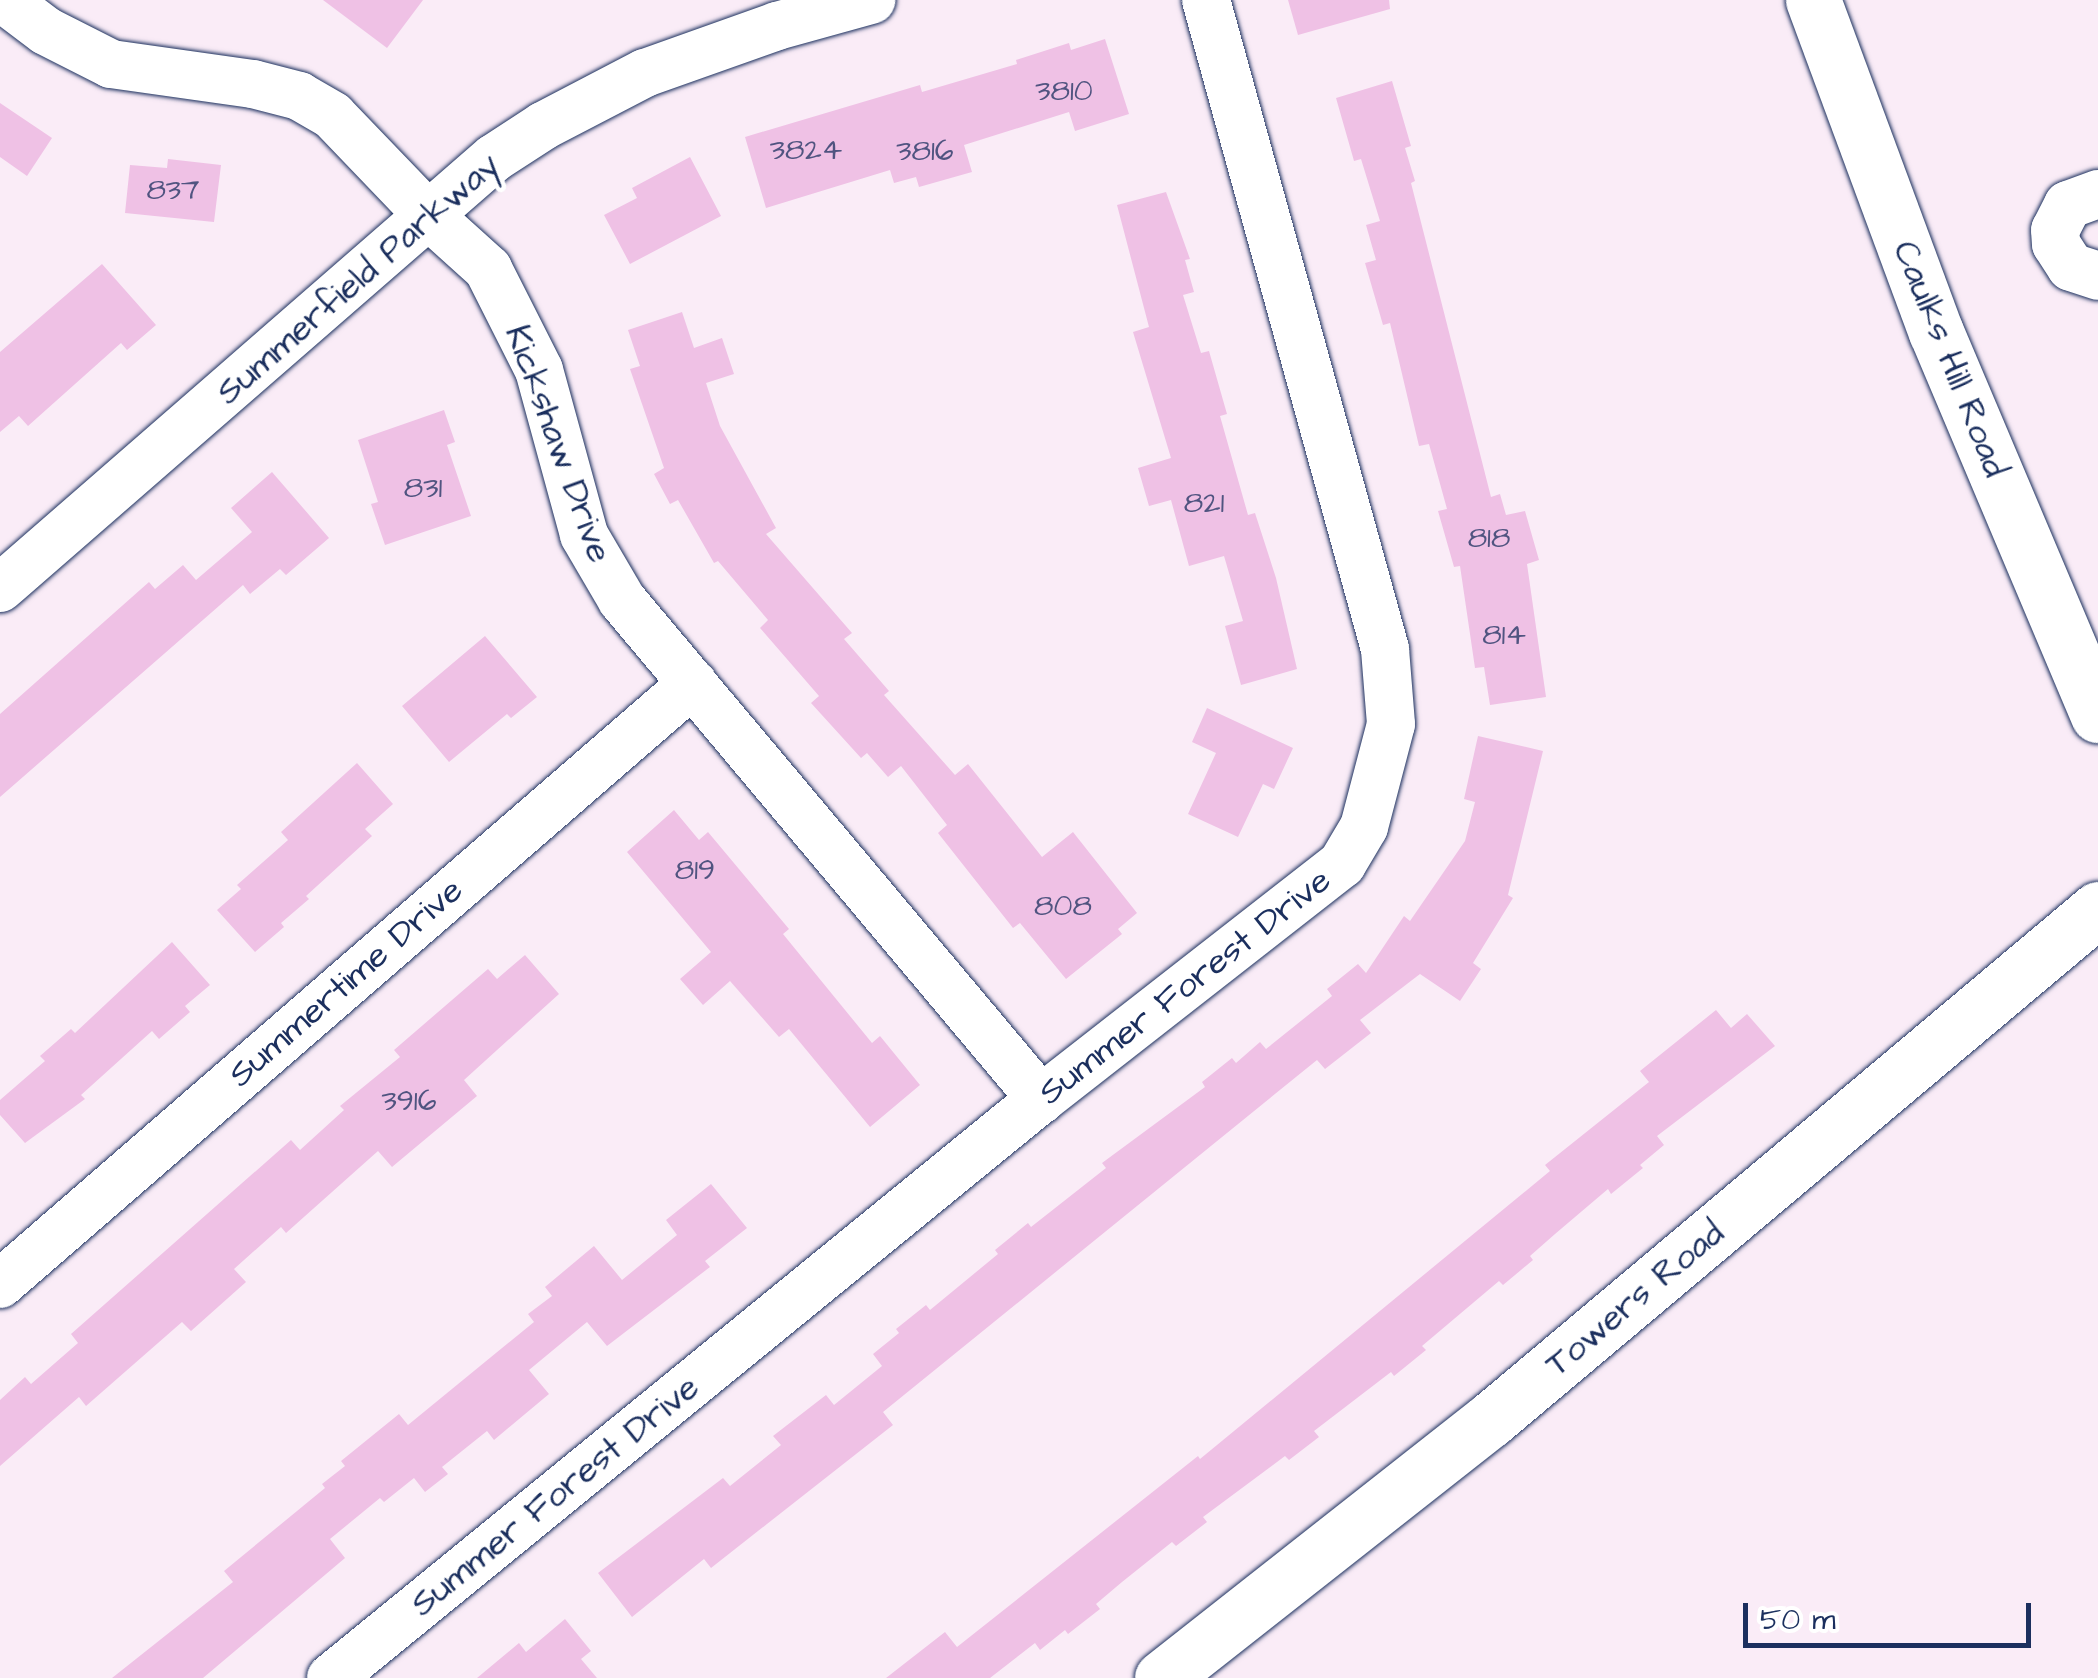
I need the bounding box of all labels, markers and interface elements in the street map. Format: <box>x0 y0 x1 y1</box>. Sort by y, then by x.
house number: 3810 <box>1035 73 1093 109</box>
house number: 3824 <box>770 132 842 168</box>
house number: 3816 <box>896 133 954 169</box>
street label: Summerfield Parkway <box>208 144 508 414</box>
house number: 837 <box>146 172 200 208</box>
street label: Caulks Hill Road <box>1884 235 2016 483</box>
street label: Kickshaw Drive <box>496 320 620 568</box>
house number: 831 <box>404 470 442 506</box>
house number: 821 <box>1184 485 1224 521</box>
house number: 818 <box>1468 520 1510 556</box>
house number: 814 <box>1482 617 1526 653</box>
house number: 819 <box>675 852 715 888</box>
street label: Summer Forest Drive <box>1031 860 1339 1114</box>
street label: Summertime Drive <box>220 870 472 1096</box>
house number: 808 <box>1034 888 1092 924</box>
house number: 3916 <box>382 1083 436 1119</box>
street label: Towers Road <box>1537 1212 1733 1386</box>
street label: Summer Forest Drive <box>402 1367 708 1625</box>
scale bar <box>1748 1583 2036 1645</box>
text: 50 m <box>1760 1599 1836 1641</box>

